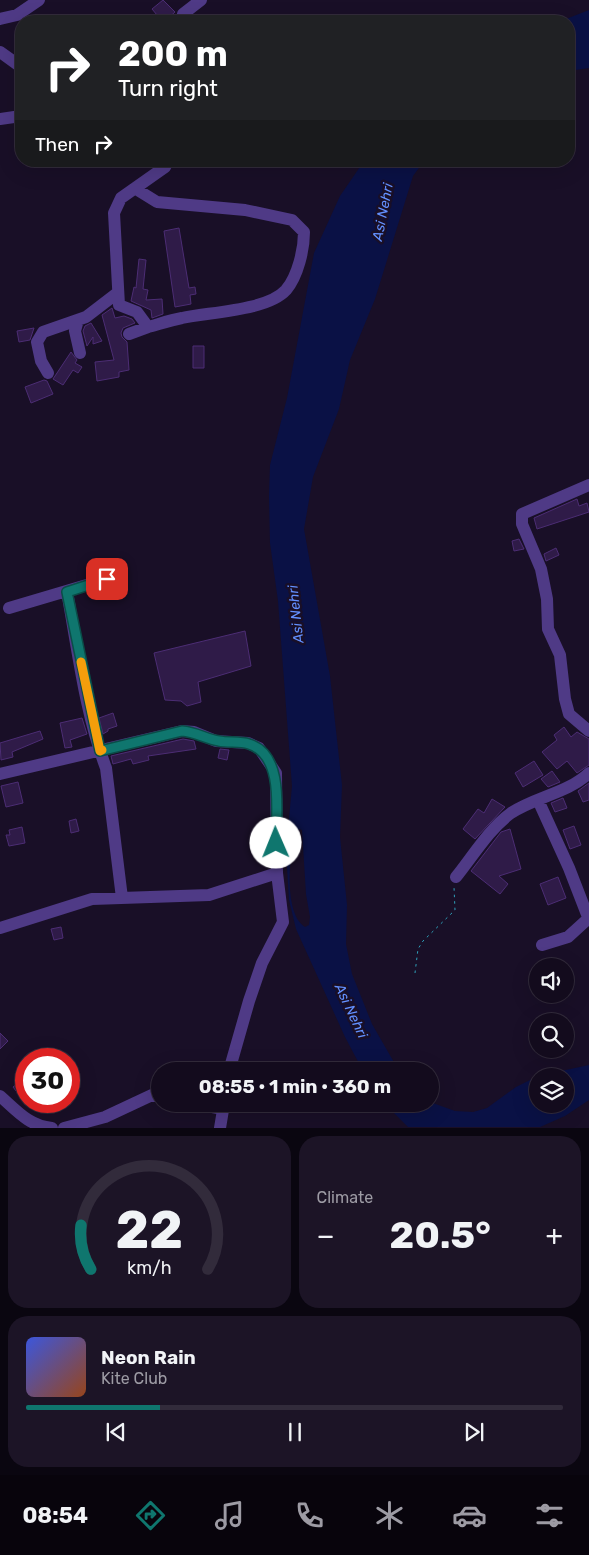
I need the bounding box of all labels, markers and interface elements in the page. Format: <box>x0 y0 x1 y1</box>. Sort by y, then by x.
text: 200 m <box>118 33 228 75</box>
icon: right <box>35 35 100 100</box>
text: Turn right <box>118 75 218 102</box>
icon: right <box>89 130 117 158</box>
text: Then <box>35 133 79 156</box>
water label: Asi Nehri <box>369 181 397 243</box>
pin <box>86 558 128 600</box>
icon: arrive <box>93 565 121 593</box>
water label: Asi Nehri <box>284 584 308 645</box>
position arrow <box>249 816 301 868</box>
map controls <box>529 958 574 1113</box>
button: sound <box>529 958 574 1003</box>
water label: Asi Nehri <box>331 980 371 1042</box>
button: search <box>529 1013 574 1058</box>
speed limit sign: 30 <box>15 1048 80 1113</box>
button: layers <box>529 1068 574 1113</box>
text: 08:55 · 1 min · 360 m <box>199 1075 391 1098</box>
text: Climate <box>317 1188 373 1207</box>
text: 22 <box>115 1199 183 1261</box>
text: 20.5° <box>390 1212 491 1258</box>
text: − <box>317 1219 335 1252</box>
text: + <box>546 1219 563 1252</box>
text: km/h <box>127 1257 172 1278</box>
text: Neon Rain <box>101 1346 196 1369</box>
text: Kite Club <box>101 1369 167 1388</box>
icon: previous <box>102 1418 130 1446</box>
icon: pause <box>281 1418 309 1446</box>
icon: next <box>460 1418 488 1446</box>
icon: directions <box>133 1498 168 1533</box>
icon: music <box>212 1498 247 1533</box>
icon: phone <box>292 1498 327 1533</box>
icon: climate <box>372 1498 407 1533</box>
icon: car <box>452 1498 487 1533</box>
icon: filters <box>532 1498 567 1533</box>
text: 08:54 <box>22 1502 88 1529</box>

